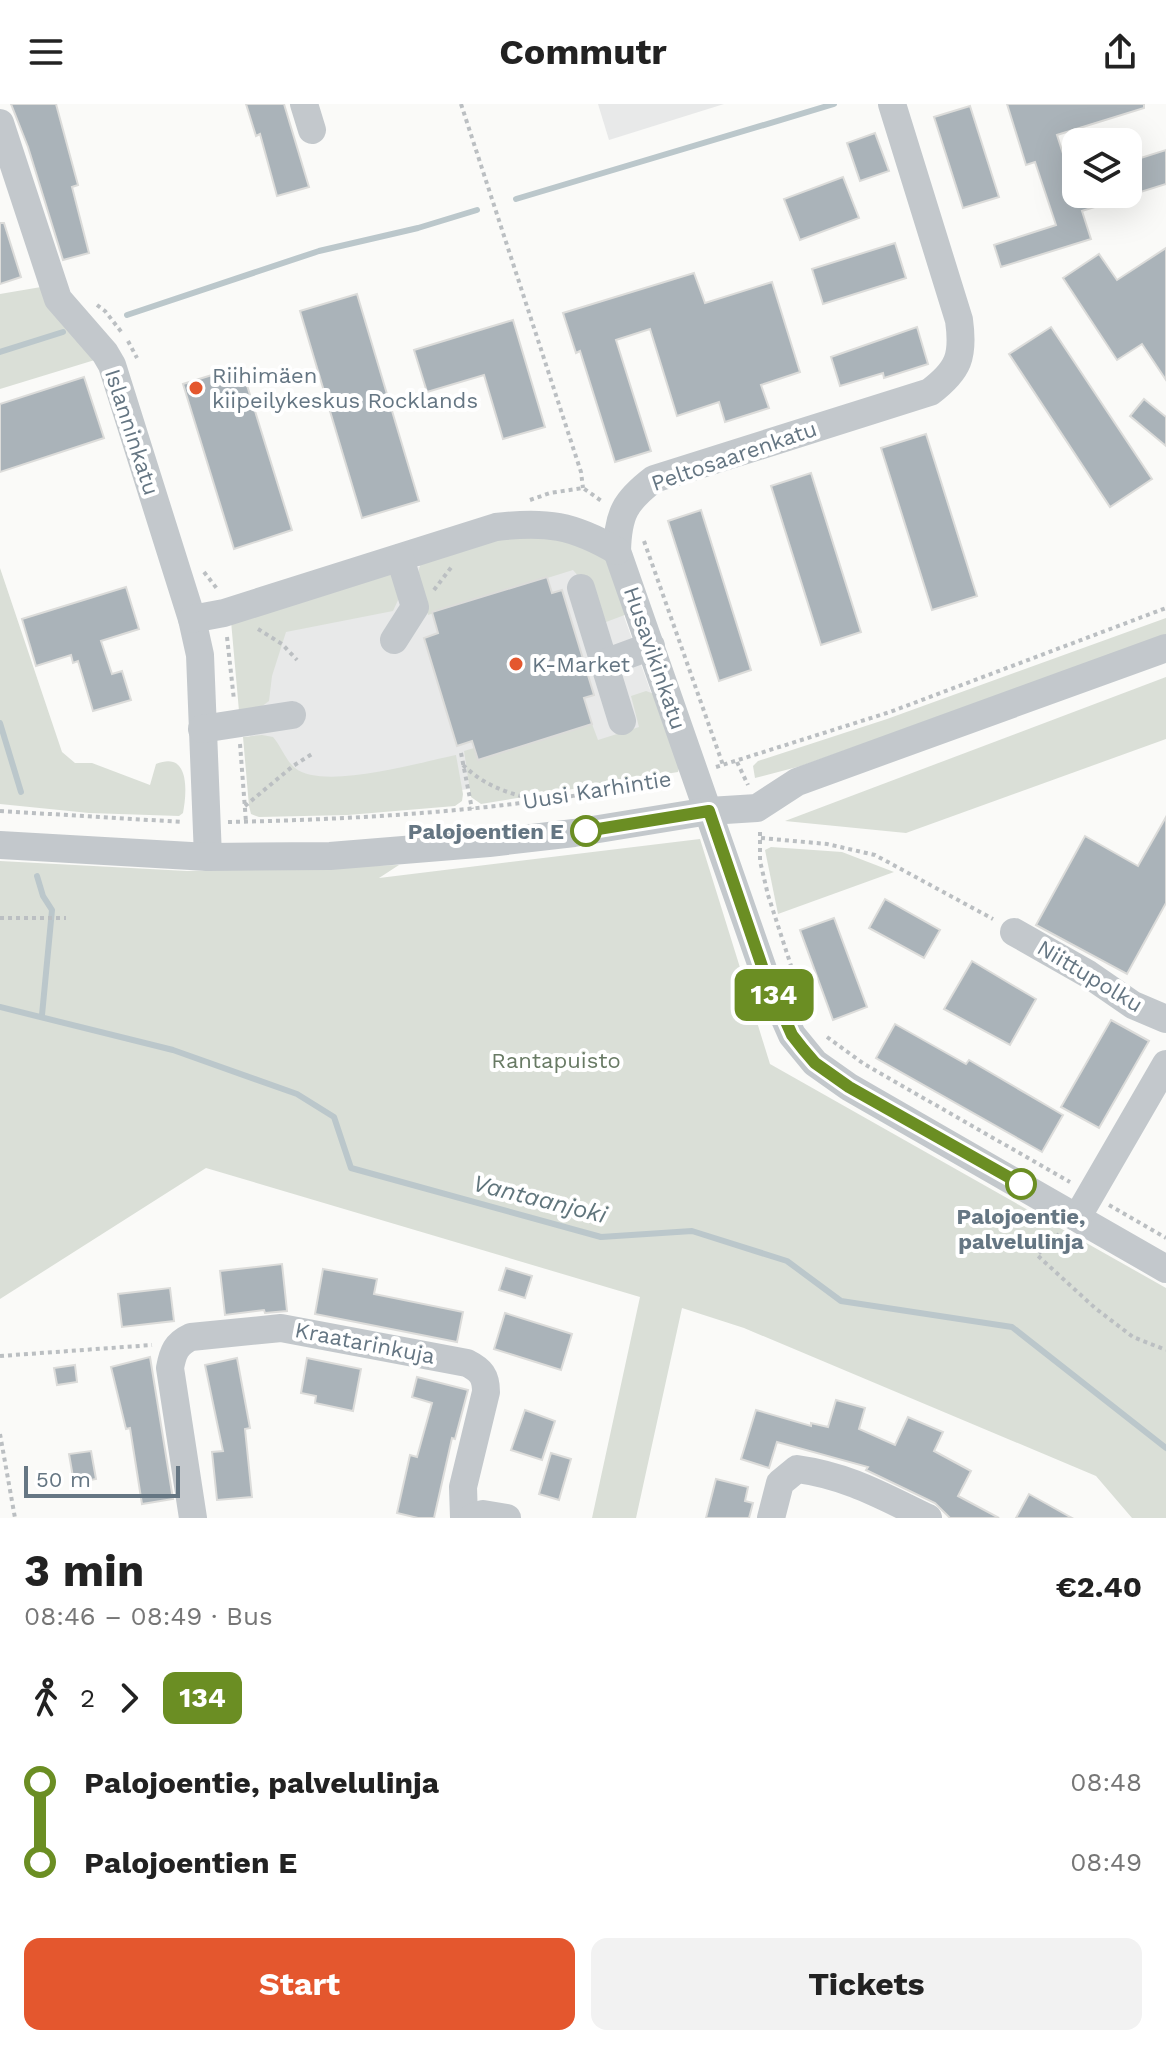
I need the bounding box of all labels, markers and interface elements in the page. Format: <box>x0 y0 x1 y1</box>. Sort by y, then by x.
icon: menu <box>24 30 68 74</box>
icon: share <box>1098 30 1142 74</box>
text: Commutr <box>499 31 667 73</box>
map controls <box>1062 128 1142 208</box>
button: layers <box>1062 128 1142 208</box>
place label: Riihimäen kiipeilykeskus Rocklands <box>212 363 478 413</box>
street label: Islanninkatu <box>100 366 164 498</box>
marker: Riihimäen kiipeilykeskus Rocklands <box>187 379 205 397</box>
street label: Peltosaarenkatu <box>648 416 820 496</box>
street label: Husavikinkatu <box>619 583 691 733</box>
place label: K-Market <box>532 652 630 677</box>
marker: K-Market <box>507 655 525 673</box>
street label: Uusi Karhintie <box>521 766 673 814</box>
marker: Palojoentien E <box>571 816 601 846</box>
place label: Palojoentien E <box>408 819 564 844</box>
street label: Niittupolku <box>1033 935 1147 1017</box>
line badge: 134 <box>728 969 820 1021</box>
text: 134 <box>751 978 797 1011</box>
park label: Rantapuisto <box>491 1048 621 1073</box>
water label: Vantaanjoki <box>470 1169 610 1229</box>
marker: Palojoentie, palvelulinja <box>1006 1169 1036 1199</box>
place label: Palojoentie, palvelulinja <box>957 1204 1085 1254</box>
street label: Kraatarinkuja <box>293 1317 437 1369</box>
scale bar <box>24 1462 180 1498</box>
text: 50 m <box>36 1467 91 1492</box>
text: 3 min <box>24 1545 144 1597</box>
text: €2.40 <box>1056 1569 1142 1604</box>
text: 08:46 – 08:49 · Bus <box>24 1601 273 1631</box>
icon: walk <box>24 1676 68 1720</box>
icon: forward <box>107 1676 151 1720</box>
text: 134 <box>179 1681 226 1714</box>
text: 2 <box>80 1683 95 1713</box>
text: Palojoentie, palvelulinja <box>84 1765 439 1800</box>
text: 08:48 <box>1070 1767 1142 1797</box>
text: Palojoentien E <box>84 1845 297 1880</box>
text: 08:49 <box>1070 1847 1142 1877</box>
button: Start <box>24 1938 575 2030</box>
button: Tickets <box>591 1938 1142 2030</box>

